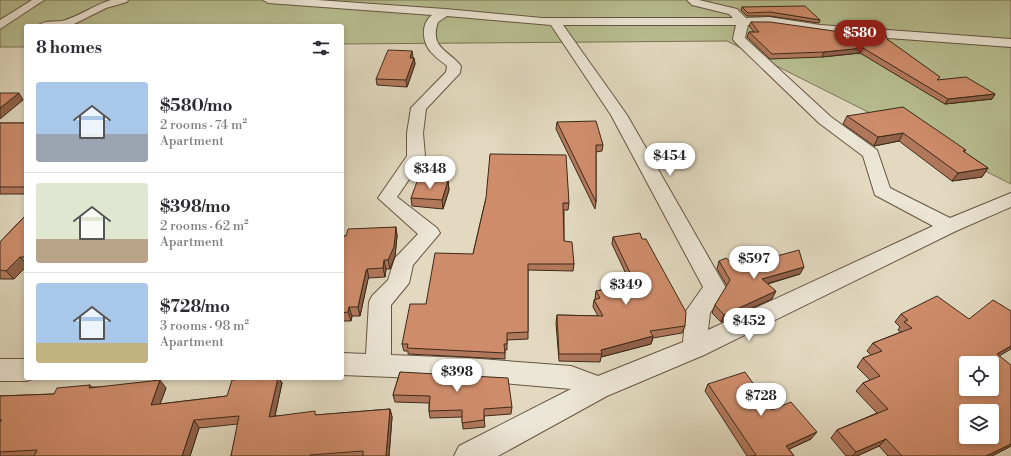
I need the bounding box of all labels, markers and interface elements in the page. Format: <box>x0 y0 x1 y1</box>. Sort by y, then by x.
pin: $580 <box>836 20 884 54</box>
text: $580 <box>843 25 877 41</box>
text: 8 homes <box>36 37 102 59</box>
icon: filters <box>310 37 332 59</box>
text: $580/mo <box>160 95 233 117</box>
icon: home <box>68 98 116 146</box>
text: 2 rooms · 74 m² <box>160 117 247 133</box>
text: Apartment <box>160 133 224 149</box>
pin: $454 <box>646 143 694 177</box>
text: $454 <box>653 148 687 164</box>
pin: $348 <box>406 156 454 190</box>
text: $348 <box>414 161 446 177</box>
text: $398/mo <box>160 196 231 218</box>
icon: home <box>68 199 116 247</box>
text: 2 rooms · 62 m² <box>160 218 249 234</box>
text: Apartment <box>160 234 224 250</box>
pin: $597 <box>730 246 778 280</box>
text: $597 <box>738 251 770 267</box>
pin: $349 <box>602 272 650 306</box>
text: $349 <box>610 277 642 293</box>
text: $728/mo <box>160 296 230 318</box>
icon: home <box>68 299 116 347</box>
pin: $452 <box>725 308 773 342</box>
text: $452 <box>733 313 765 329</box>
text: 3 rooms · 98 m² <box>160 318 249 334</box>
text: Apartment <box>160 334 224 350</box>
map controls <box>959 356 999 444</box>
button: locate <box>959 356 999 396</box>
pin: $398 <box>433 359 481 393</box>
text: $398 <box>441 364 473 380</box>
pin: $728 <box>737 383 785 417</box>
text: $728 <box>745 388 777 404</box>
button: layers <box>959 404 999 444</box>

